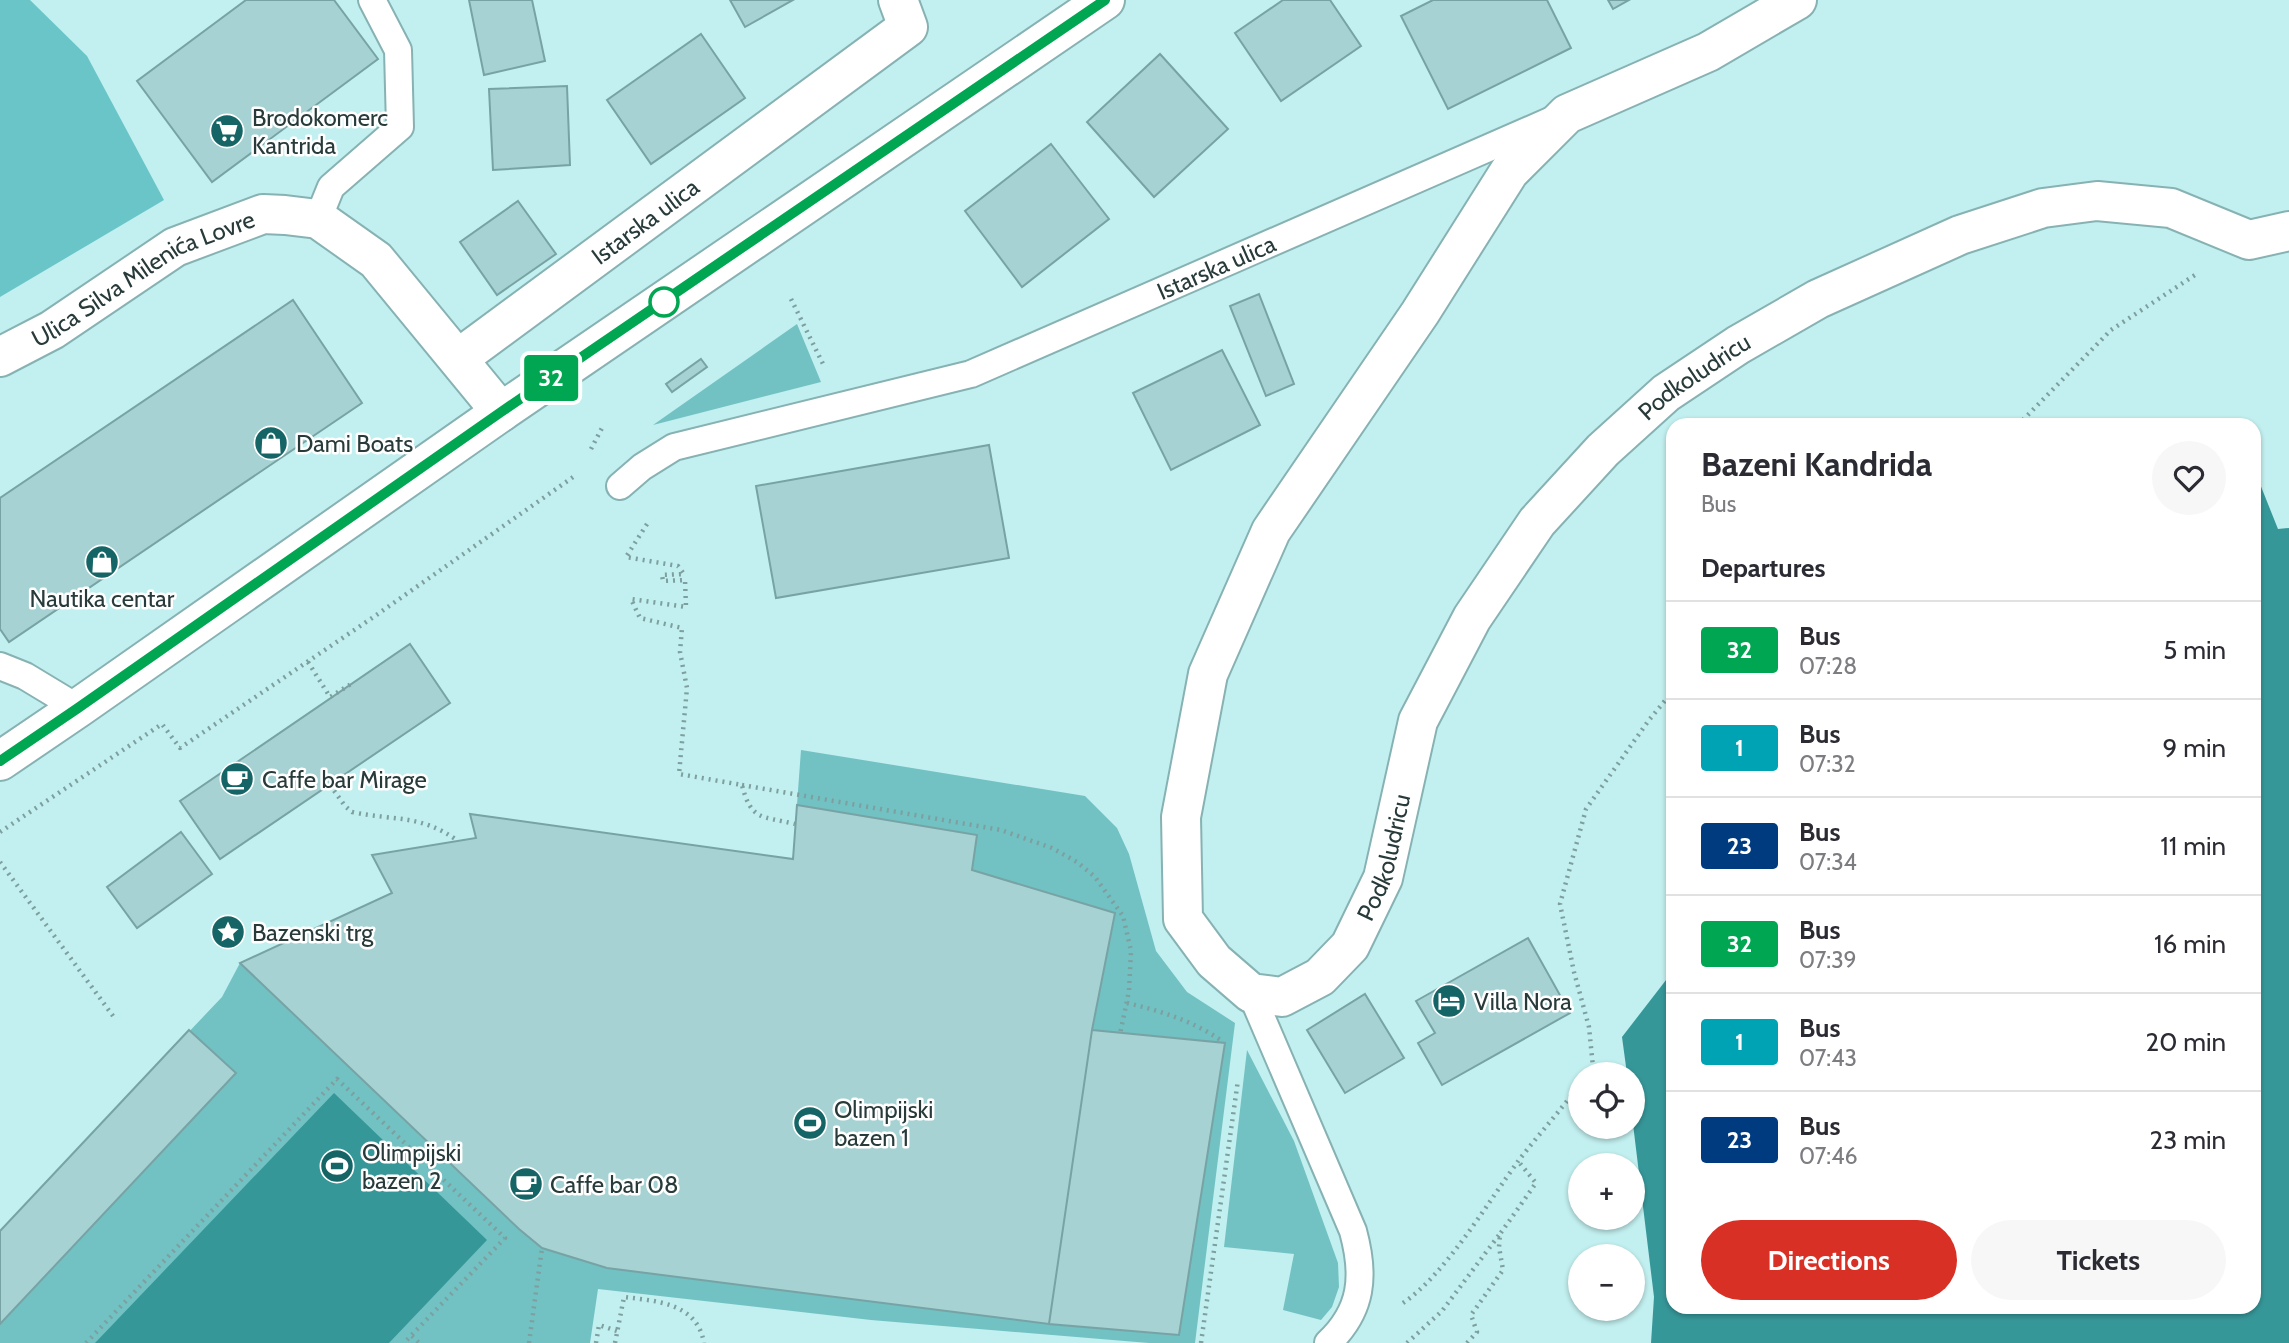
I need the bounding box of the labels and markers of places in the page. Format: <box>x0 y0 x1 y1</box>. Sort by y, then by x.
place label: Brodokomerc Kantrida <box>252 103 388 160</box>
supermarket icon: Brodokomerc Kantrida <box>208 112 246 150</box>
unlabelled marker <box>649 287 679 317</box>
shop icon: Dami Boats <box>252 424 290 462</box>
place label: Dami Boats <box>296 429 413 458</box>
shop icon: Nautika centar <box>83 543 121 581</box>
place label: Nautika centar <box>30 584 175 613</box>
cafe icon: Caffe bar Mirage <box>218 760 256 798</box>
place label: Caffe bar Mirage <box>262 765 427 794</box>
place icon: Bazenski trg <box>209 913 247 951</box>
place label: Bazenski trg <box>252 918 374 947</box>
hotel icon: Villa Nora <box>1430 982 1468 1020</box>
place label: Villa Nora <box>1474 987 1572 1016</box>
place label: Olimpijski bazen 1 <box>834 1095 933 1152</box>
sports icon: Olimpijski bazen 1 <box>791 1104 829 1142</box>
place label: Olimpijski bazen 2 <box>362 1138 461 1195</box>
sports icon: Olimpijski bazen 2 <box>318 1147 356 1185</box>
cafe icon: Caffe bar 08 <box>507 1165 545 1203</box>
place label: Caffe bar 08 <box>550 1170 679 1199</box>

